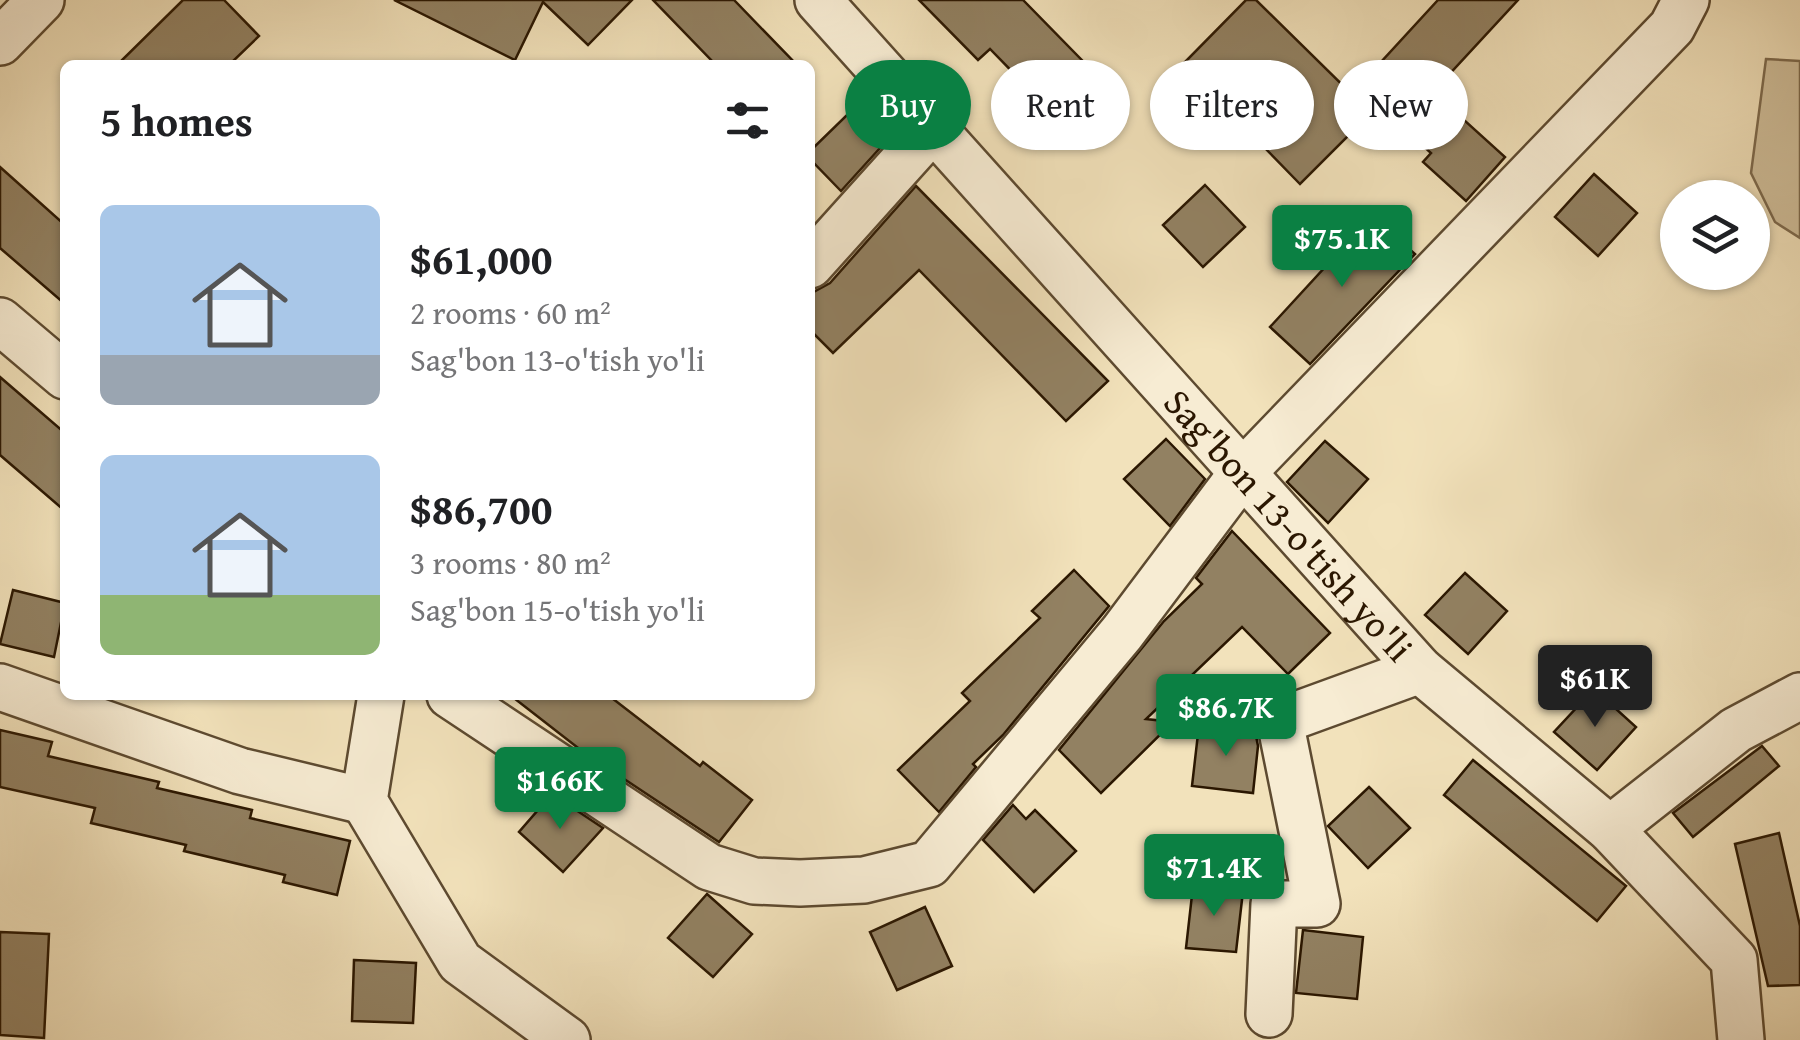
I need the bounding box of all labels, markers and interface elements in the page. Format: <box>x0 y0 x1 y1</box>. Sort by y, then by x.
chip: Buy <box>845 60 971 150</box>
chip: Rent <box>991 60 1130 150</box>
chip: Filters <box>1150 60 1314 150</box>
chip: New <box>1334 60 1468 150</box>
text: 5 homes <box>100 90 253 151</box>
icon: filters <box>720 93 775 148</box>
map controls <box>1660 180 1770 290</box>
button: layers <box>1660 180 1770 290</box>
pin: $75.1K <box>1261 205 1423 290</box>
text: $75.1K <box>1294 214 1390 261</box>
text: $61,000 <box>410 228 552 289</box>
icon: home <box>180 245 300 365</box>
text: 2 rooms · 60 m² <box>410 289 611 336</box>
text: Sag'bon 13-o'tish yo'li <box>410 336 705 383</box>
street label: Sag'bon 13-o'tish yo'li <box>1151 375 1427 673</box>
text: $86,700 <box>410 478 552 539</box>
icon: home <box>180 495 300 615</box>
text: 3 rooms · 80 m² <box>410 539 611 586</box>
text: Sag'bon 15-o'tish yo'li <box>410 586 705 633</box>
pin: $61K <box>1536 645 1654 730</box>
text: $61K <box>1560 654 1630 701</box>
pin: $86.7K <box>1145 674 1307 759</box>
text: $86.7K <box>1178 683 1274 730</box>
pin: $166K <box>490 747 630 832</box>
text: $166K <box>517 756 603 803</box>
pin: $71.4K <box>1133 834 1295 919</box>
text: $71.4K <box>1166 843 1262 890</box>

